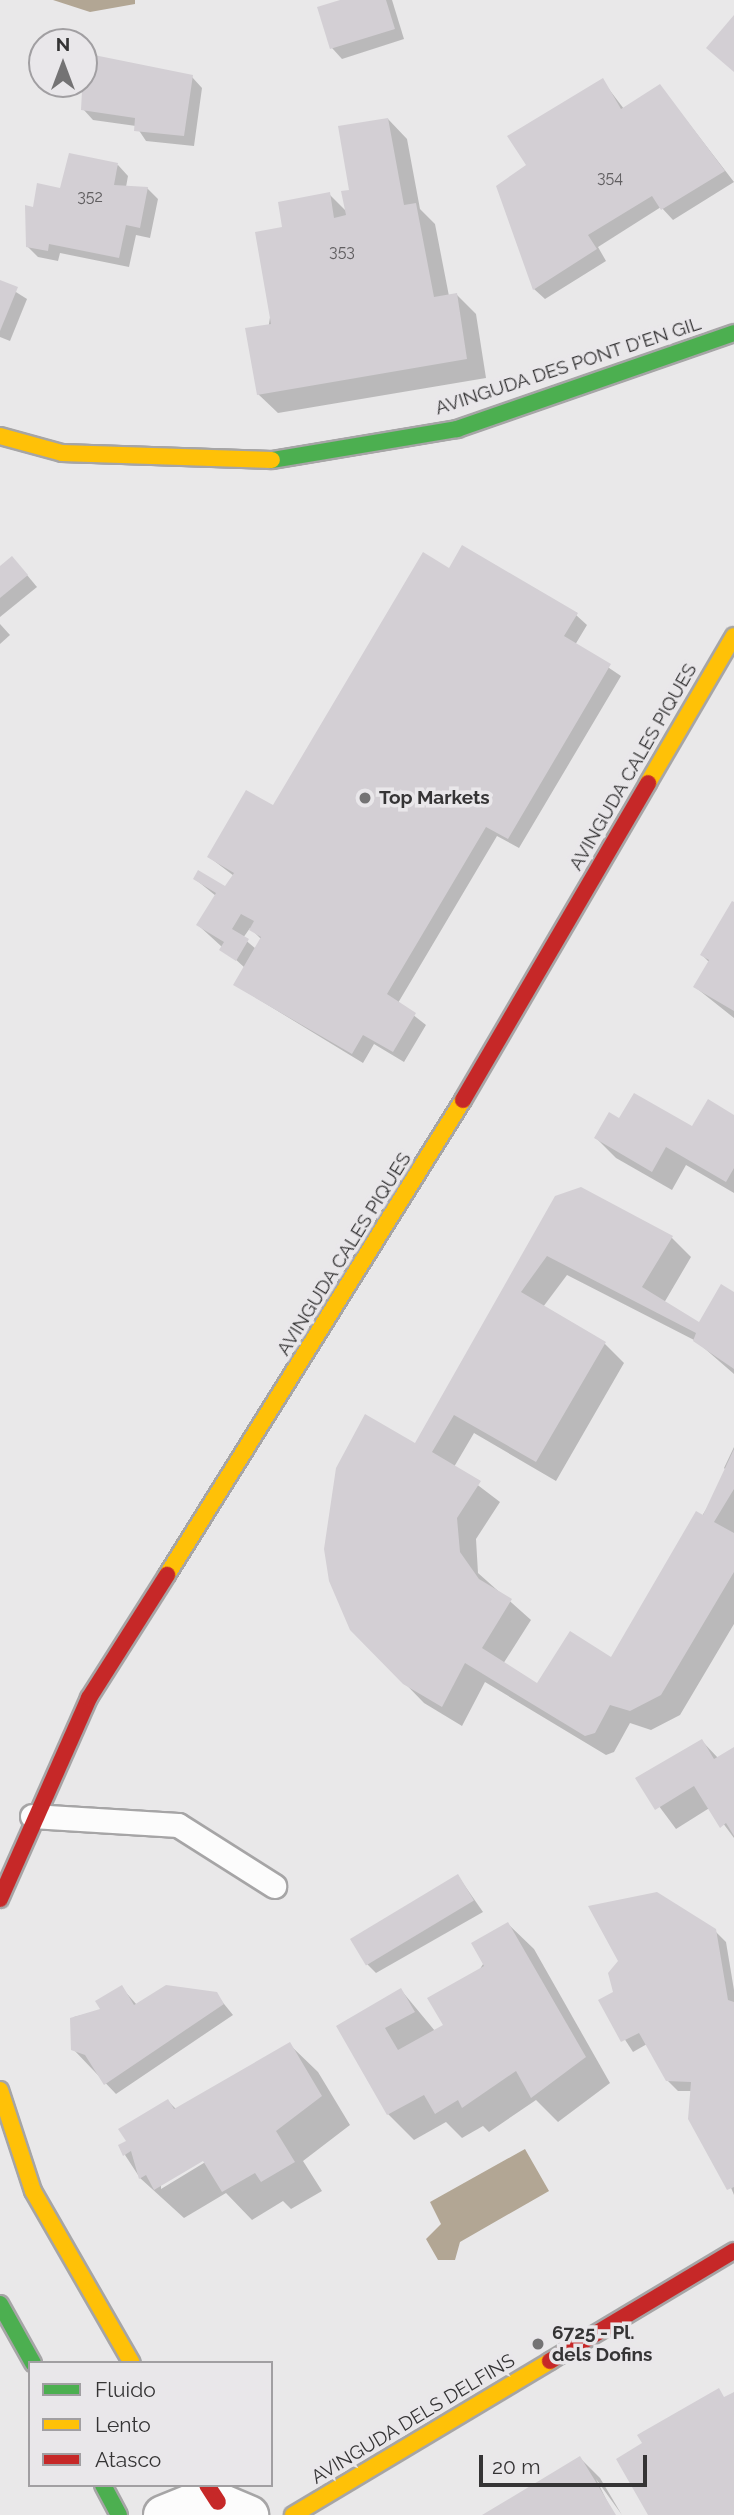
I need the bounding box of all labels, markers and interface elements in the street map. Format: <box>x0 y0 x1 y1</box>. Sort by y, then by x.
north arrow <box>28 28 98 98</box>
text: N <box>56 33 70 55</box>
house number: 354 <box>597 168 623 188</box>
house number: 352 <box>77 187 103 207</box>
house number: 353 <box>329 242 355 262</box>
street label: AVINGUDA DES PONT D'EN GIL <box>432 312 704 420</box>
street label: AVINGUDA CALES PIQUES <box>564 659 702 875</box>
place label: Top Markets <box>379 787 490 809</box>
marker: Top Markets <box>357 790 373 806</box>
street label: AVINGUDA CALES PIQUES <box>272 1148 416 1360</box>
place label: 6725 - Pl. dels Dofins <box>552 2322 652 2366</box>
marker: 6725 - Pl. dels Dofins <box>530 2336 546 2352</box>
street label: AVINGUDA DELS DELFINS <box>307 2349 519 2489</box>
legend <box>28 2361 273 2487</box>
text: Fluido <box>95 2377 156 2402</box>
text: Lento <box>95 2412 151 2437</box>
scale bar <box>482 2442 650 2486</box>
text: Atasco <box>95 2447 161 2472</box>
text: 20 m <box>492 2454 540 2479</box>

